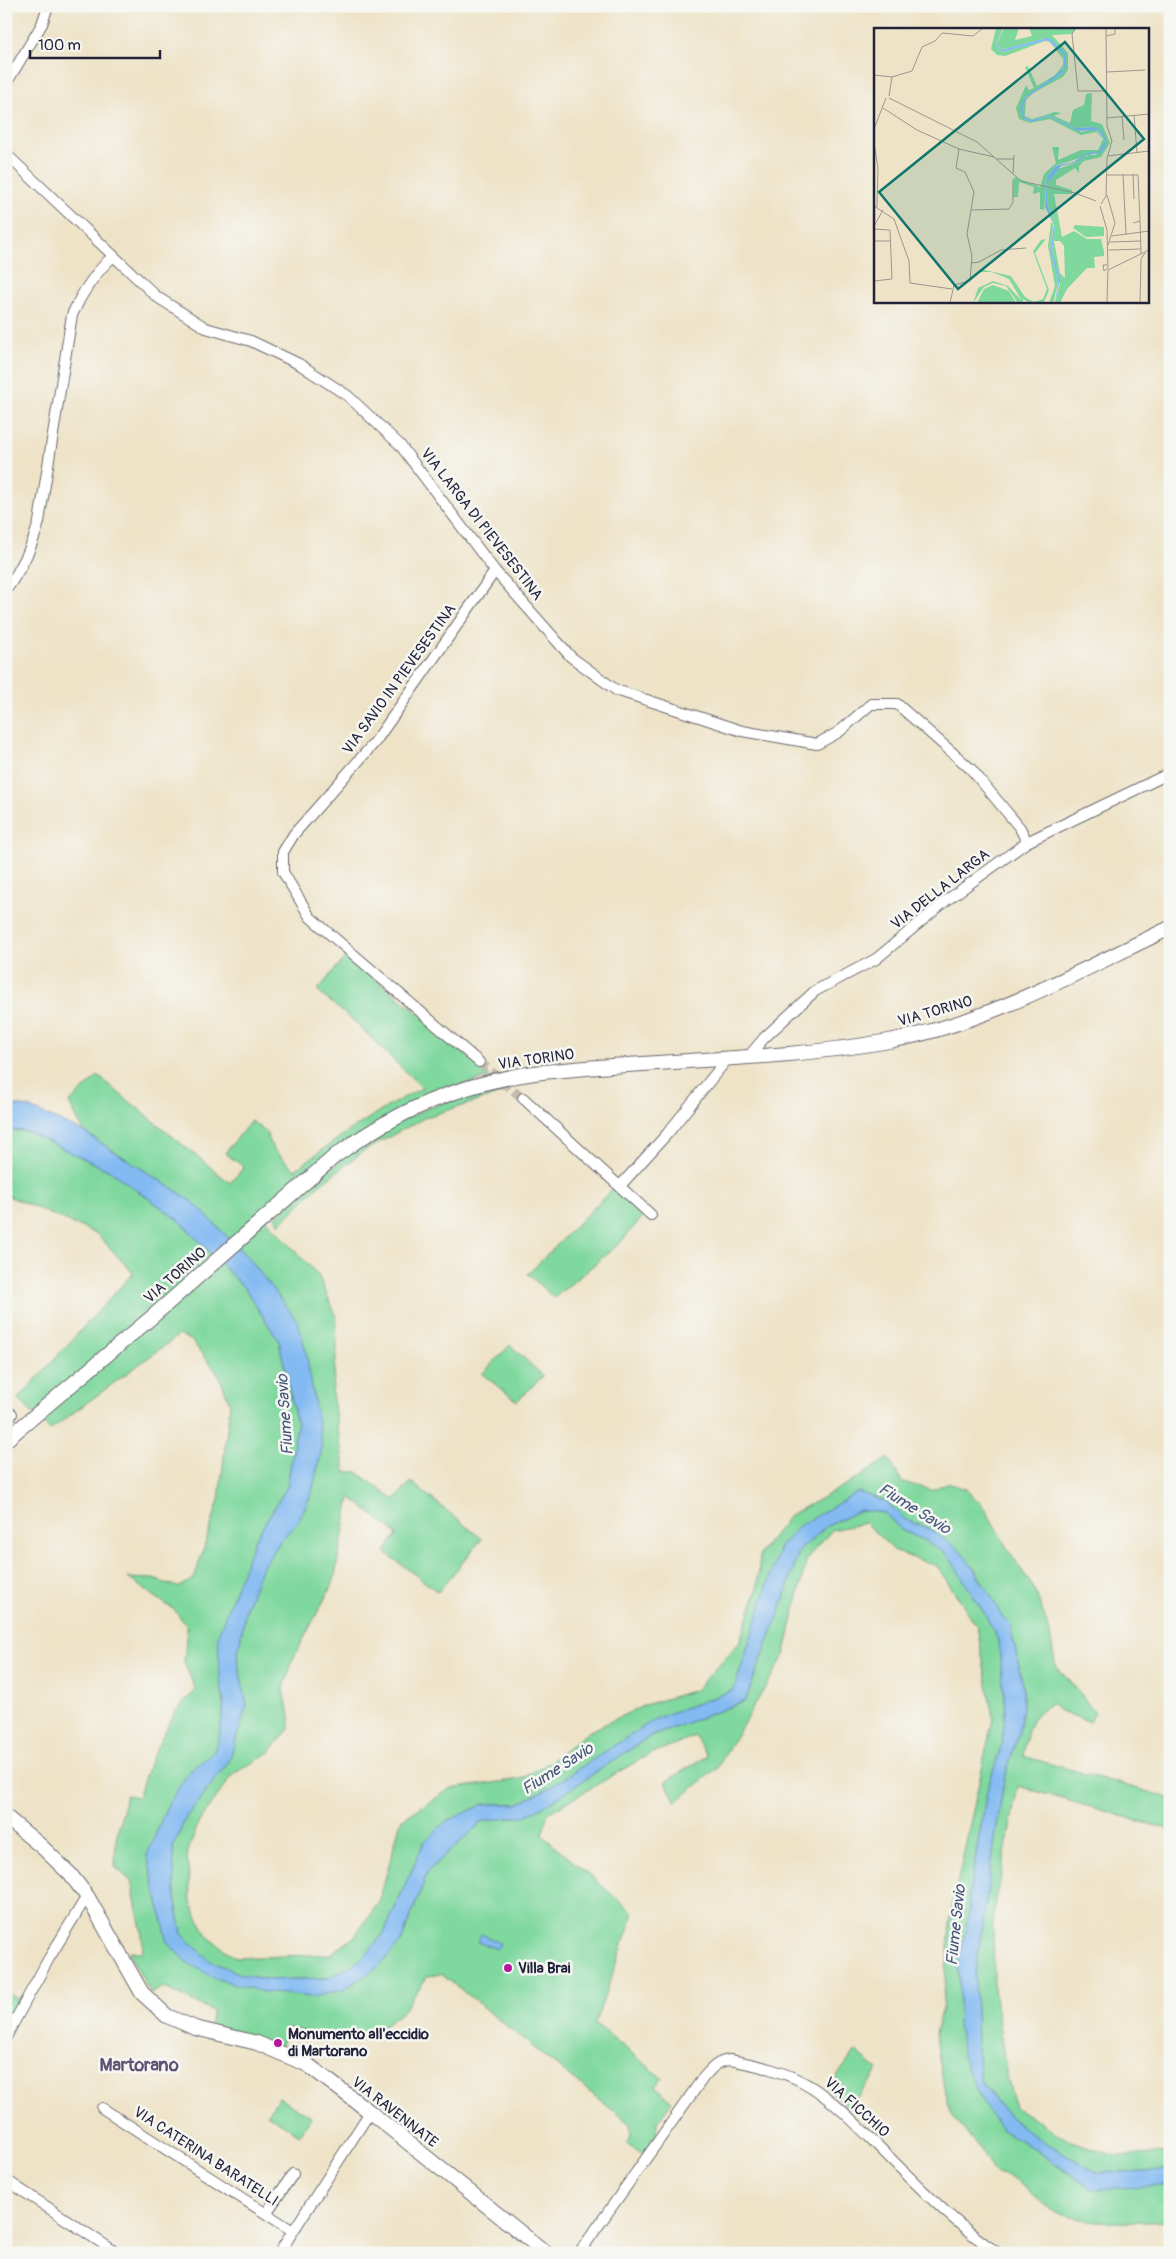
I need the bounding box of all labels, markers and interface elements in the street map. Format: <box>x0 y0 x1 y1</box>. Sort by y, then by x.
scale bar <box>30 28 160 60</box>
inset map <box>874 28 1148 302</box>
text: 100 m <box>38 36 81 55</box>
street label: VIA LARGA DI PIEVESESTINA <box>416 444 547 604</box>
street label: VIA SAVIO IN PIEVESESTINA <box>338 600 460 758</box>
street label: VIA DELLA LARGA <box>887 845 994 934</box>
street label: VIA TORINO <box>896 992 975 1031</box>
street label: VIA TORINO <box>497 1045 575 1074</box>
street label: VIA TORINO <box>140 1243 210 1308</box>
water label: Fiume Savio <box>272 1372 298 1456</box>
water label: Fiume Savio <box>875 1479 955 1540</box>
water label: Fiume Savio <box>518 1738 598 1799</box>
water label: Fiume Savio <box>942 1882 970 1966</box>
place label: Villa Brai <box>518 1959 571 1978</box>
marker: Villa Brai <box>502 1962 514 1974</box>
place label: Monumento all'eccidio di Martorano <box>288 2025 429 2061</box>
marker: Monumento all'eccidio di Martorano <box>272 2037 284 2049</box>
district label: Martorano <box>99 2054 179 2077</box>
street label: VIA RAVENNATE <box>348 2073 442 2152</box>
street label: VIA FICCHIO <box>820 2073 893 2142</box>
street label: VIA CATERINA BARATELLI <box>130 2102 282 2210</box>

